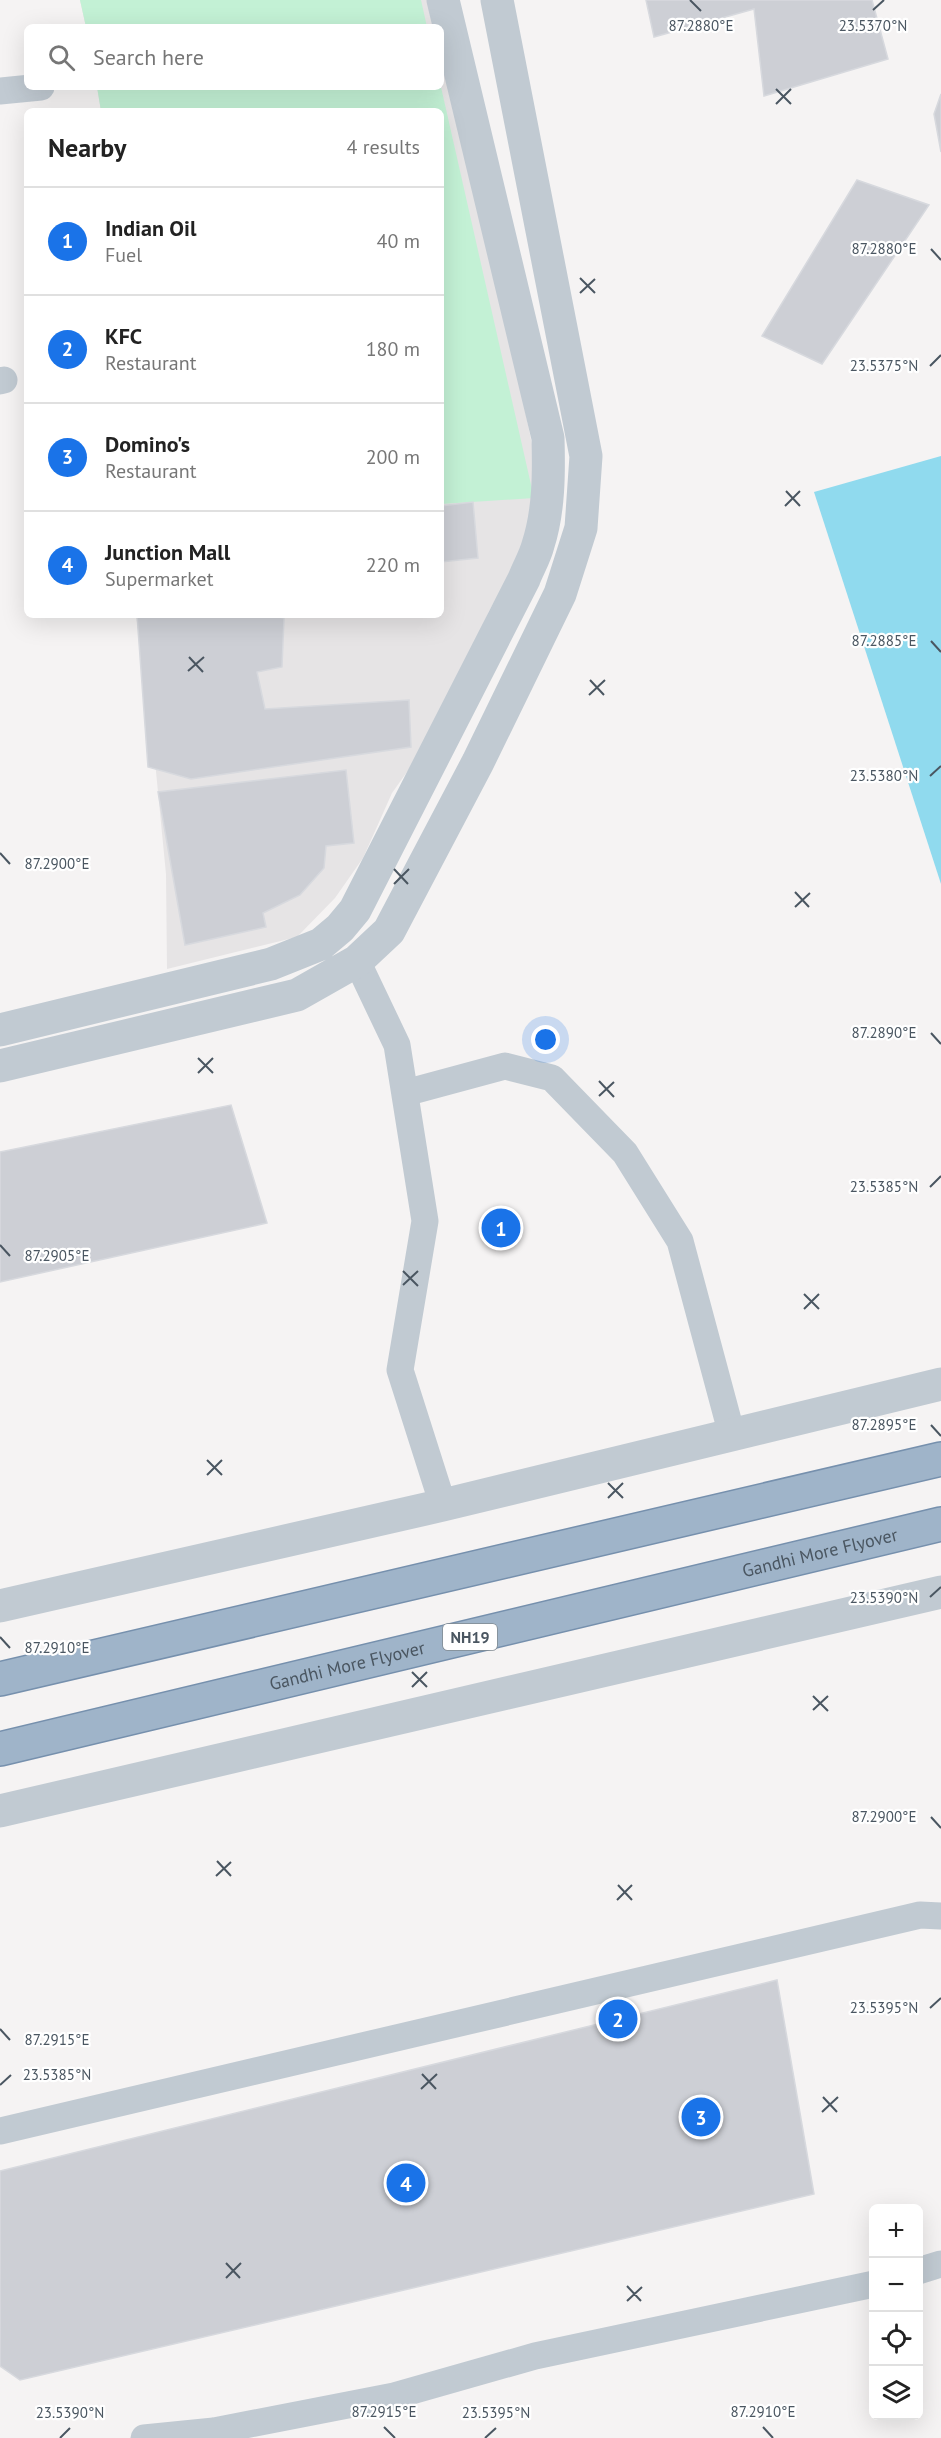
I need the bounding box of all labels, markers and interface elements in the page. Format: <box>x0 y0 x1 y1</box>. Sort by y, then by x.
text: 87.2880°E <box>668 16 734 35</box>
text: 23.5370°N <box>839 16 907 35</box>
search box <box>24 24 444 90</box>
icon: search <box>45 41 78 74</box>
text: Search here <box>93 43 204 71</box>
text: Nearby <box>48 131 126 164</box>
text: 4 results <box>347 134 420 160</box>
text: Indian Oil <box>105 214 196 242</box>
text: 1 <box>62 228 73 254</box>
text: 40 m <box>377 228 420 254</box>
text: 87.2880°E <box>851 239 917 258</box>
text: Fuel <box>105 242 142 268</box>
text: KFC <box>105 322 142 350</box>
text: 2 <box>62 336 73 362</box>
text: 180 m <box>366 336 420 362</box>
text: Restaurant <box>105 350 196 376</box>
text: 23.5375°N <box>850 356 918 375</box>
text: Domino's <box>105 430 190 458</box>
text: 3 <box>62 444 73 470</box>
text: 200 m <box>366 444 420 470</box>
text: Restaurant <box>105 458 196 484</box>
text: Junction Mall <box>105 538 230 566</box>
text: 4 <box>62 552 73 578</box>
text: 220 m <box>366 552 420 578</box>
text: Supermarket <box>105 566 213 592</box>
text: 87.2885°E <box>851 631 917 650</box>
text: 23.5380°N <box>850 766 918 785</box>
text: 87.2900°E <box>24 854 90 873</box>
text: 87.2890°E <box>851 1023 917 1042</box>
your location <box>531 1025 560 1054</box>
text: 23.5385°N <box>850 1177 918 1196</box>
pin: 1 <box>482 1206 520 1250</box>
text: 87.2905°E <box>24 1246 90 1265</box>
text: 87.2895°E <box>851 1415 917 1434</box>
street label: Gandhi More Flyover <box>740 1523 900 1582</box>
text: 23.5390°N <box>850 1588 918 1607</box>
road number: NH19 <box>443 1624 497 1650</box>
street label: Gandhi More Flyover <box>267 1636 427 1695</box>
text: 87.2910°E <box>24 1638 90 1657</box>
text: 87.2900°E <box>851 1807 917 1826</box>
pin: 2 <box>598 1996 638 2042</box>
text: 23.5395°N <box>850 1998 918 2017</box>
text: 87.2915°E <box>24 2030 90 2049</box>
text: 23.5385°N <box>23 2065 91 2084</box>
pin: 3 <box>682 2094 720 2140</box>
pin: 4 <box>386 2160 426 2206</box>
map controls <box>869 2204 923 2420</box>
button: + <box>869 2204 923 2258</box>
button: − <box>869 2258 923 2312</box>
button: locate <box>869 2312 923 2366</box>
button: layers <box>869 2366 923 2420</box>
text: 87.2915°E <box>351 2402 417 2421</box>
text: 87.2910°E <box>730 2402 796 2421</box>
text: 23.5390°N <box>36 2403 104 2422</box>
text: 23.5395°N <box>462 2403 530 2422</box>

